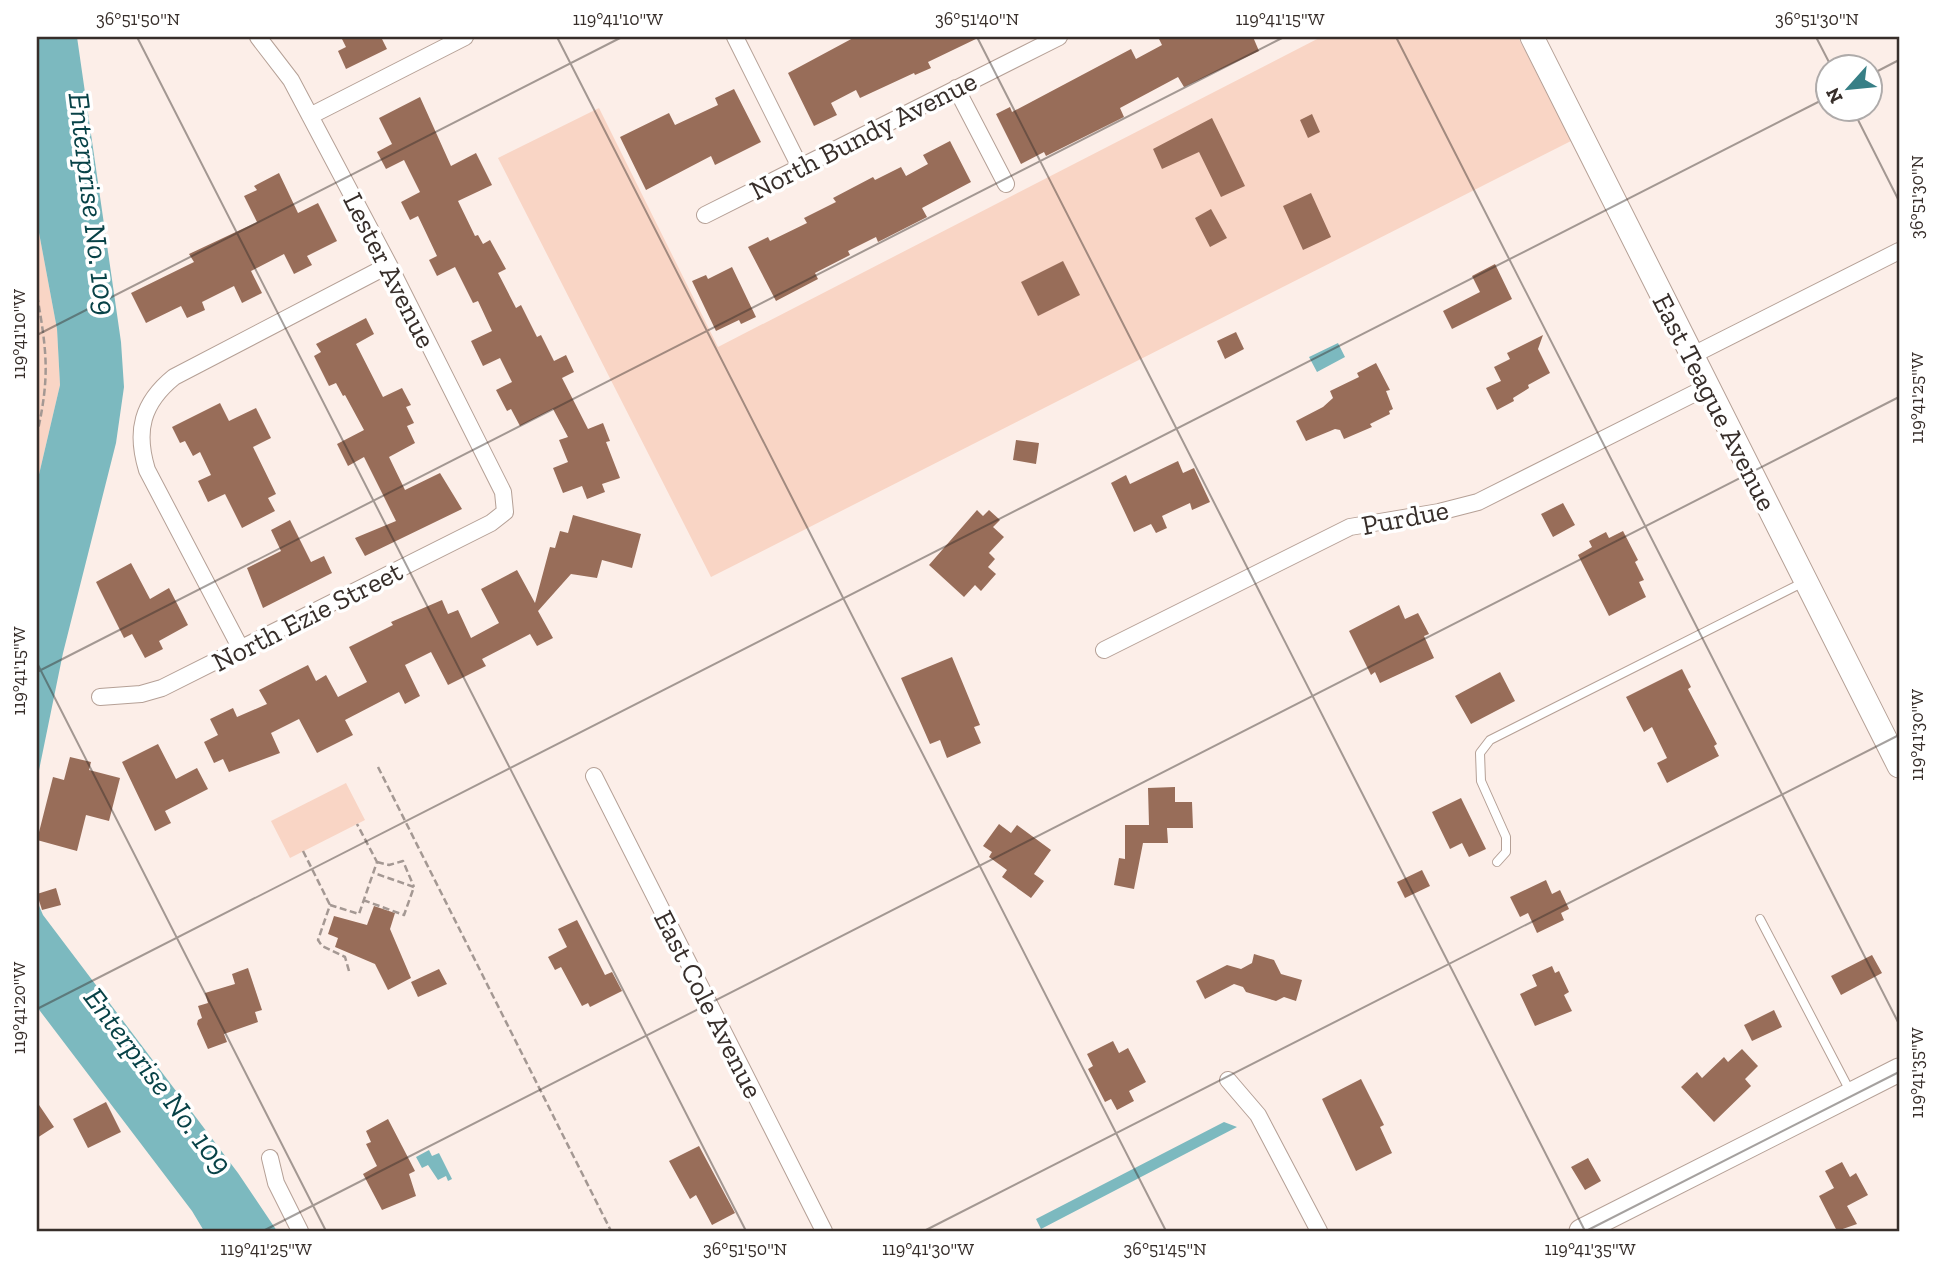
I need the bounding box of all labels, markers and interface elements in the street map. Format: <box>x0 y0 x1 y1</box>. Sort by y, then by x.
text: 36°51'50"N <box>96 8 180 30</box>
text: 119°41'10"W <box>573 8 663 30</box>
text: 36°51'40"N <box>935 8 1019 30</box>
text: 119°41'15"W <box>1235 8 1325 30</box>
text: 36°51'30"N <box>1775 8 1859 30</box>
north arrow <box>1814 52 1884 122</box>
street label: North Bundy Avenue <box>744 64 982 207</box>
text: N <box>1821 84 1848 107</box>
water label: Enterprise No. 109 <box>60 90 124 318</box>
text: 36°51'30"N <box>1906 155 1928 239</box>
street label: Lester Avenue <box>336 187 443 353</box>
street label: East Teague Avenue <box>1646 288 1784 516</box>
text: 119°41'10"W <box>8 289 30 379</box>
text: 119°41'25"W <box>1906 352 1928 444</box>
street label: Purdue <box>1359 493 1451 542</box>
street label: North Ezie Street <box>207 554 408 679</box>
text: 119°41'15"W <box>8 626 30 716</box>
text: 119°41'30"W <box>1906 689 1928 781</box>
street label: East Cole Avenue <box>647 905 770 1104</box>
text: 119°41'20"W <box>8 962 30 1054</box>
water label: Enterprise No. 109 <box>76 981 240 1181</box>
text: 119°41'35"W <box>1906 1027 1928 1118</box>
text: 119°41'25"W <box>220 1238 312 1260</box>
text: 36°51'50"N <box>703 1238 787 1260</box>
text: 119°41'30"W <box>882 1238 974 1260</box>
text: 36°51'45"N <box>1124 1238 1206 1260</box>
text: 119°41'35"W <box>1545 1238 1636 1260</box>

